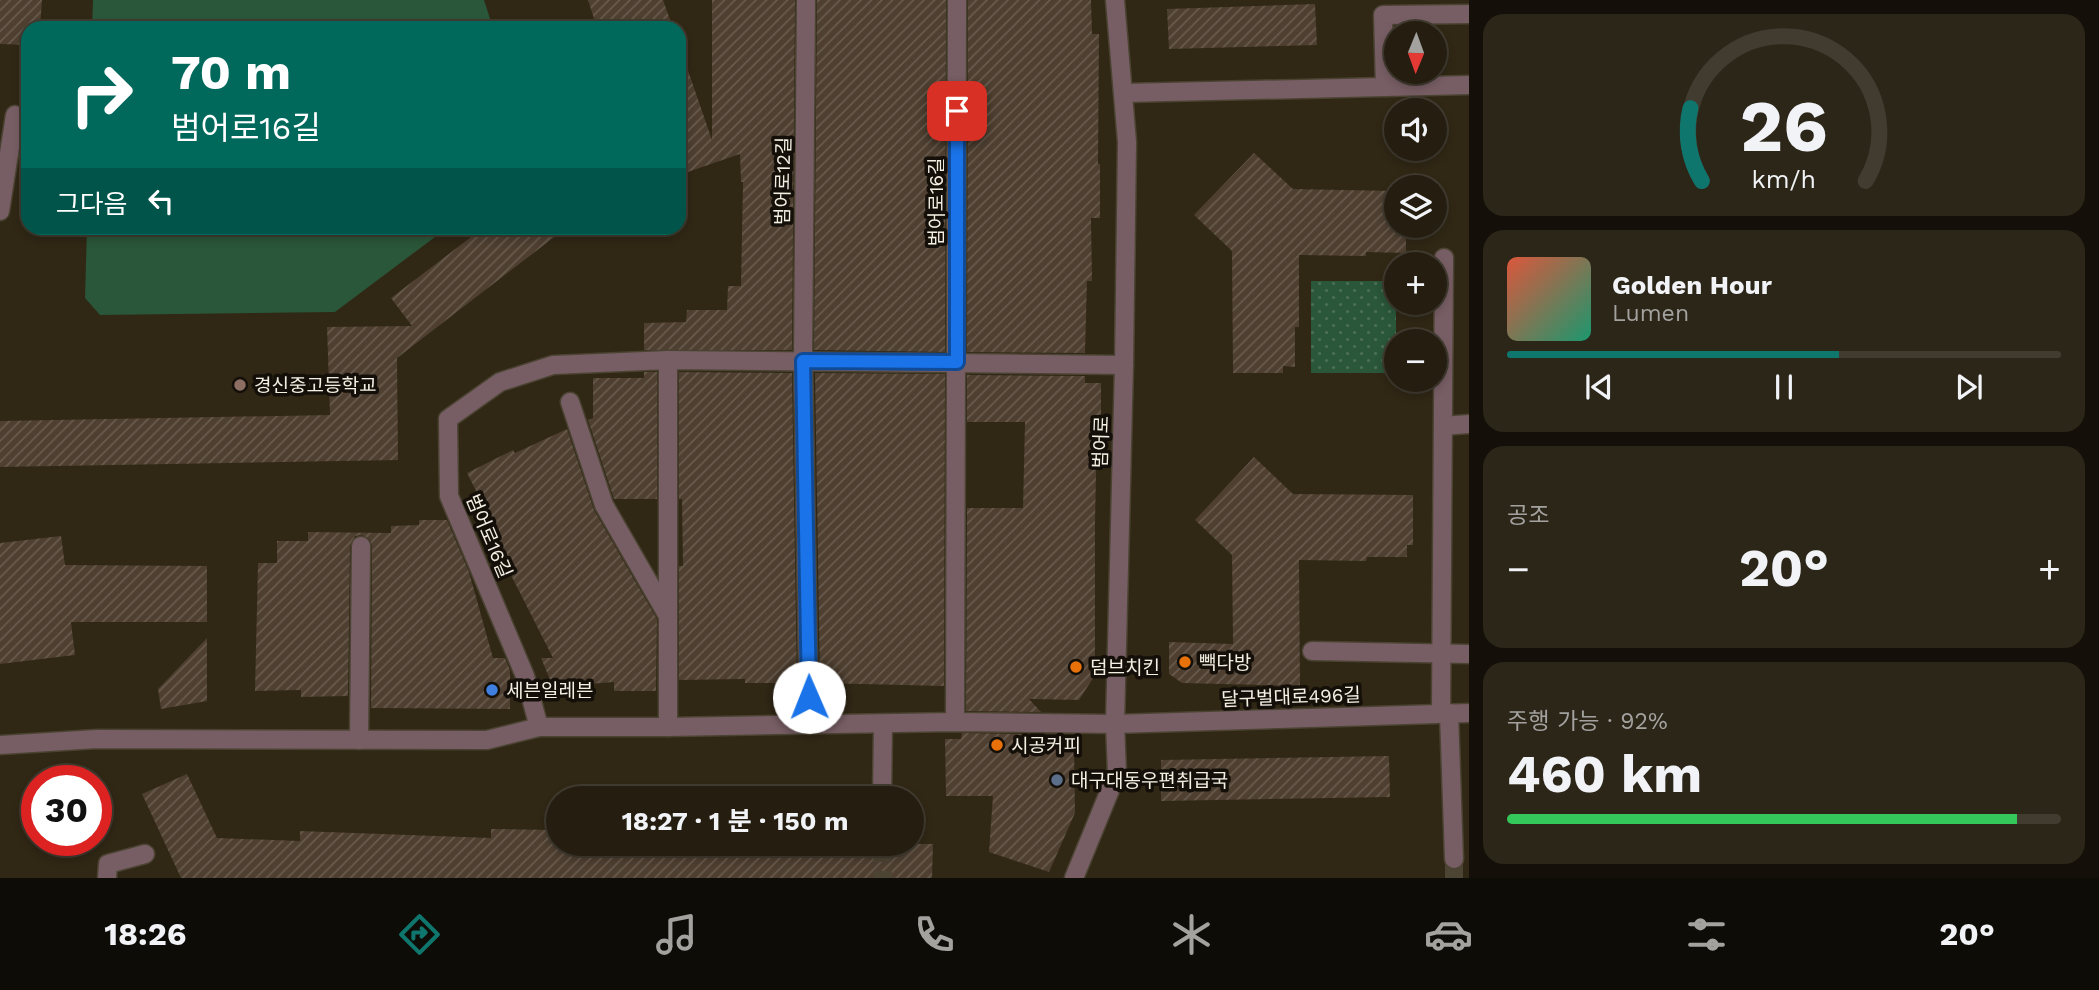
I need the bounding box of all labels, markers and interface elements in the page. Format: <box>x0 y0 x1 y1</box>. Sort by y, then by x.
north arrow <box>1384 21 1447 84</box>
map controls <box>1384 21 1447 392</box>
text: 70 m <box>171 43 291 101</box>
icon: right <box>56 49 147 140</box>
pin <box>927 81 987 141</box>
text: 26 <box>1740 83 1828 169</box>
icon: arrive <box>938 92 976 130</box>
button: sound <box>1384 98 1447 161</box>
text: 범어로16길 <box>171 109 321 147</box>
street label: 범어로12길 <box>771 137 795 225</box>
street label: 범어로16길 <box>925 158 948 246</box>
text: km/h <box>1752 165 1816 194</box>
button: layers <box>1384 175 1447 238</box>
icon: left <box>142 182 180 220</box>
text: 그다음 <box>56 189 128 219</box>
button: + <box>1384 252 1447 315</box>
text: Golden Hour <box>1612 270 1772 300</box>
text: Lumen <box>1612 300 1689 327</box>
button: − <box>1384 329 1447 392</box>
icon: previous <box>1580 368 1618 406</box>
icon: pause <box>1765 368 1803 406</box>
icon: next <box>1950 368 1988 406</box>
place label: 경신중고등학교 <box>254 374 376 397</box>
marker: 경신중고등학교 <box>232 377 248 393</box>
street label: 범어로 <box>1089 415 1113 469</box>
street label: 범어로16길 <box>461 491 517 581</box>
text: 공조 <box>1507 502 1549 529</box>
text: 20° <box>1739 538 1829 599</box>
text: − <box>1507 547 1530 591</box>
text: + <box>2038 547 2061 591</box>
place label: 빽다방 <box>1199 651 1251 674</box>
marker: 빽다방 <box>1177 654 1193 670</box>
place label: 덤브치킨 <box>1090 656 1160 679</box>
marker: 덤브치킨 <box>1068 659 1084 675</box>
position arrow <box>772 660 846 734</box>
place label: 세븐일레븐 <box>506 679 593 702</box>
marker: 세븐일레븐 <box>484 682 500 698</box>
street label: 달구벌대로496길 <box>1221 683 1361 711</box>
text: 주행 가능 · 92% <box>1507 708 1668 735</box>
place label: 시공커피 <box>1011 734 1081 757</box>
marker: 시공커피 <box>989 737 1005 753</box>
text: 460 km <box>1507 744 1702 805</box>
speed limit sign: 30 <box>21 765 112 856</box>
place label: 대구대동우편취급국 <box>1071 769 1228 792</box>
marker: 대구대동우편취급국 <box>1049 772 1065 788</box>
text: 18:27 · 1 분 · 150 m <box>622 806 848 836</box>
icon: directions <box>395 910 444 959</box>
icon: music <box>652 910 701 959</box>
icon: phone <box>910 910 959 959</box>
icon: climate <box>1167 910 1216 959</box>
icon: car <box>1424 910 1473 959</box>
icon: filters <box>1682 910 1731 959</box>
text: 18:26 <box>104 915 187 953</box>
text: 20° <box>1939 915 1995 953</box>

